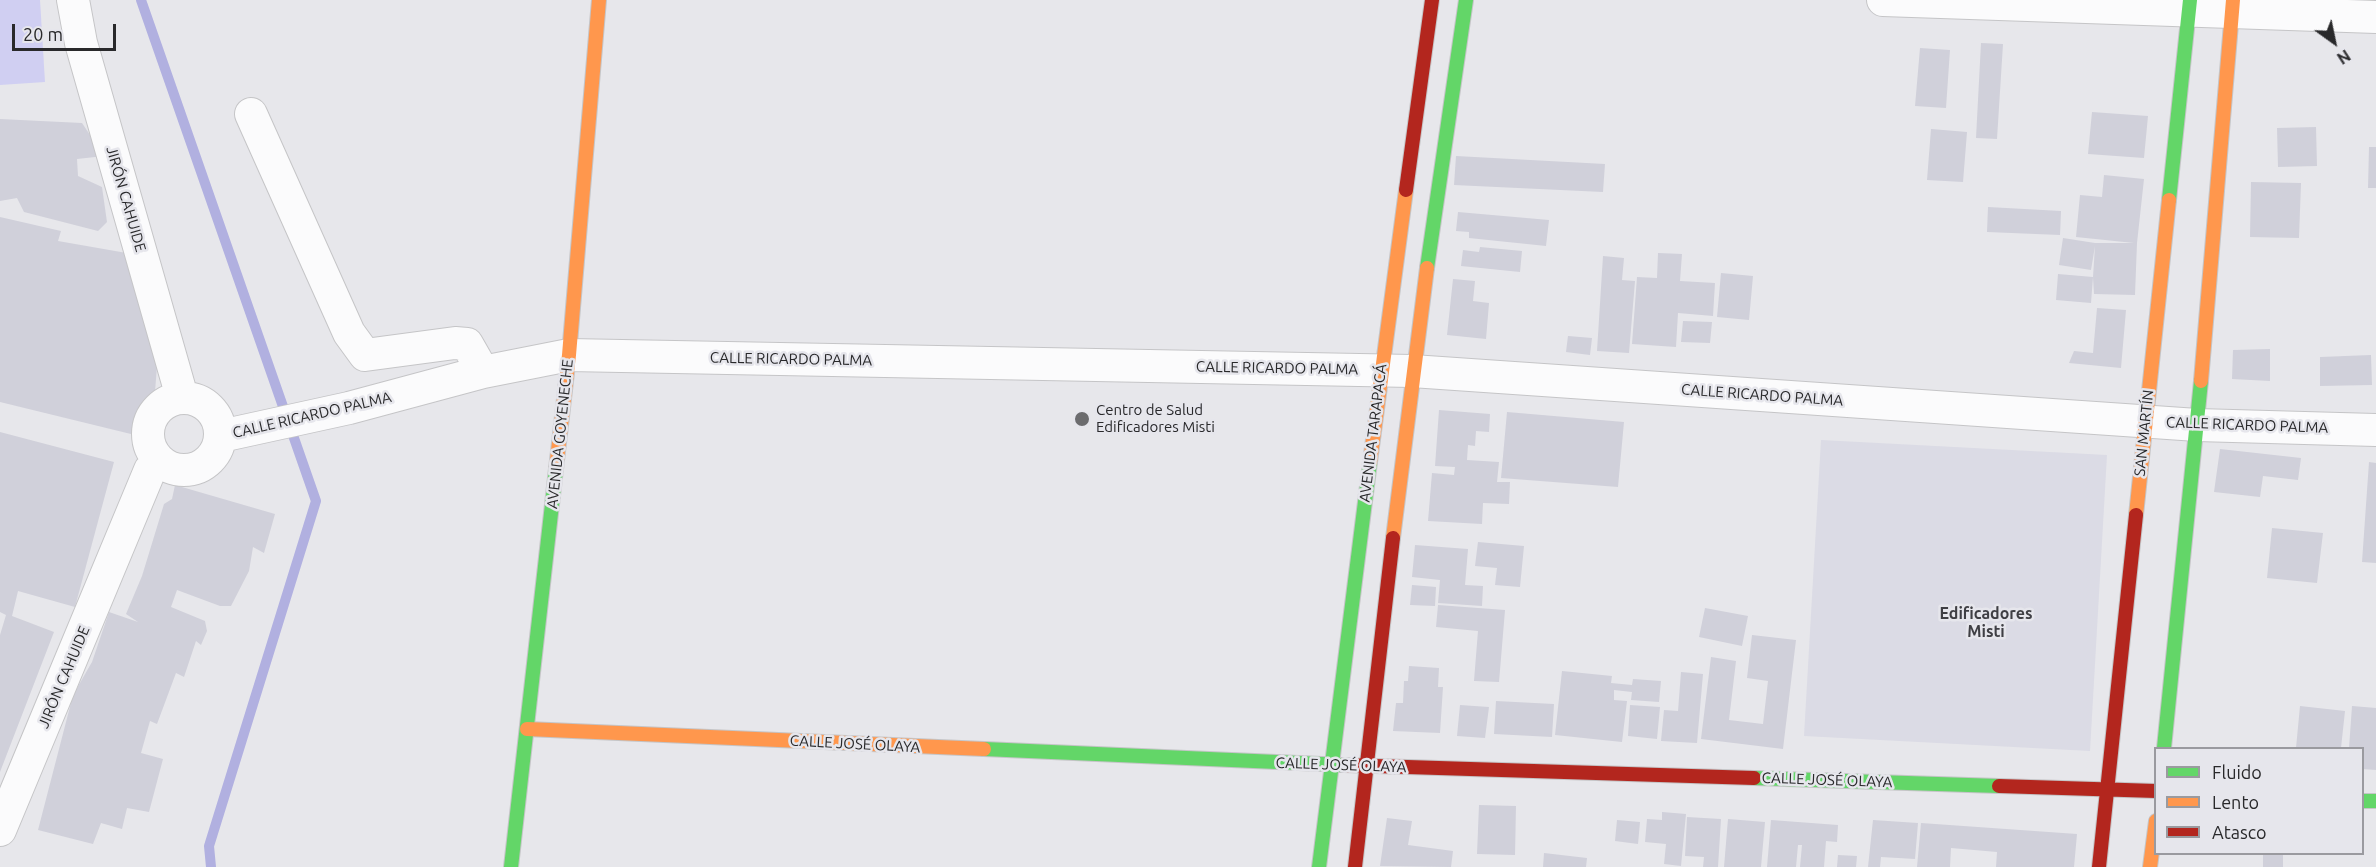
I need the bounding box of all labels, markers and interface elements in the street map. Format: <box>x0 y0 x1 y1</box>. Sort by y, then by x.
scale bar <box>15 12 118 50</box>
north arrow <box>2304 12 2364 72</box>
text: 20 m <box>23 24 63 44</box>
text: N <box>2334 46 2354 68</box>
street label: JIRÓN CAHUIDE <box>102 144 150 254</box>
street label: CALLE RICARDO PALMA <box>710 349 872 369</box>
street label: AVENIDA GOYENECHE <box>543 358 577 510</box>
street label: CALLE RICARDO PALMA <box>1196 358 1358 378</box>
street label: AVENIDA TARAPACÁ <box>1356 363 1390 503</box>
street label: CALLE RICARDO PALMA <box>1680 380 1844 410</box>
street label: CALLE RICARDO PALMA <box>231 388 393 442</box>
street label: SAN MARTÍN <box>2131 389 2157 477</box>
place label: Centro de Salud Edificadores Misti <box>1096 401 1215 436</box>
marker: Centro de Salud Edificadores Misti <box>1073 410 1091 428</box>
street label: CALLE RICARDO PALMA <box>2166 413 2328 437</box>
district label: Edificadores Misti <box>1939 604 2033 642</box>
street label: JIRÓN CAHUIDE <box>34 623 94 731</box>
street label: CALLE JOSÉ OLAYA <box>789 732 921 756</box>
legend <box>2154 747 2364 855</box>
street label: CALLE JOSÉ OLAYA <box>1275 754 1407 776</box>
text: Fluido <box>2212 762 2262 782</box>
street label: CALLE JOSÉ OLAYA <box>1761 769 1893 791</box>
text: Lento <box>2212 792 2259 812</box>
text: Atasco <box>2212 822 2267 842</box>

